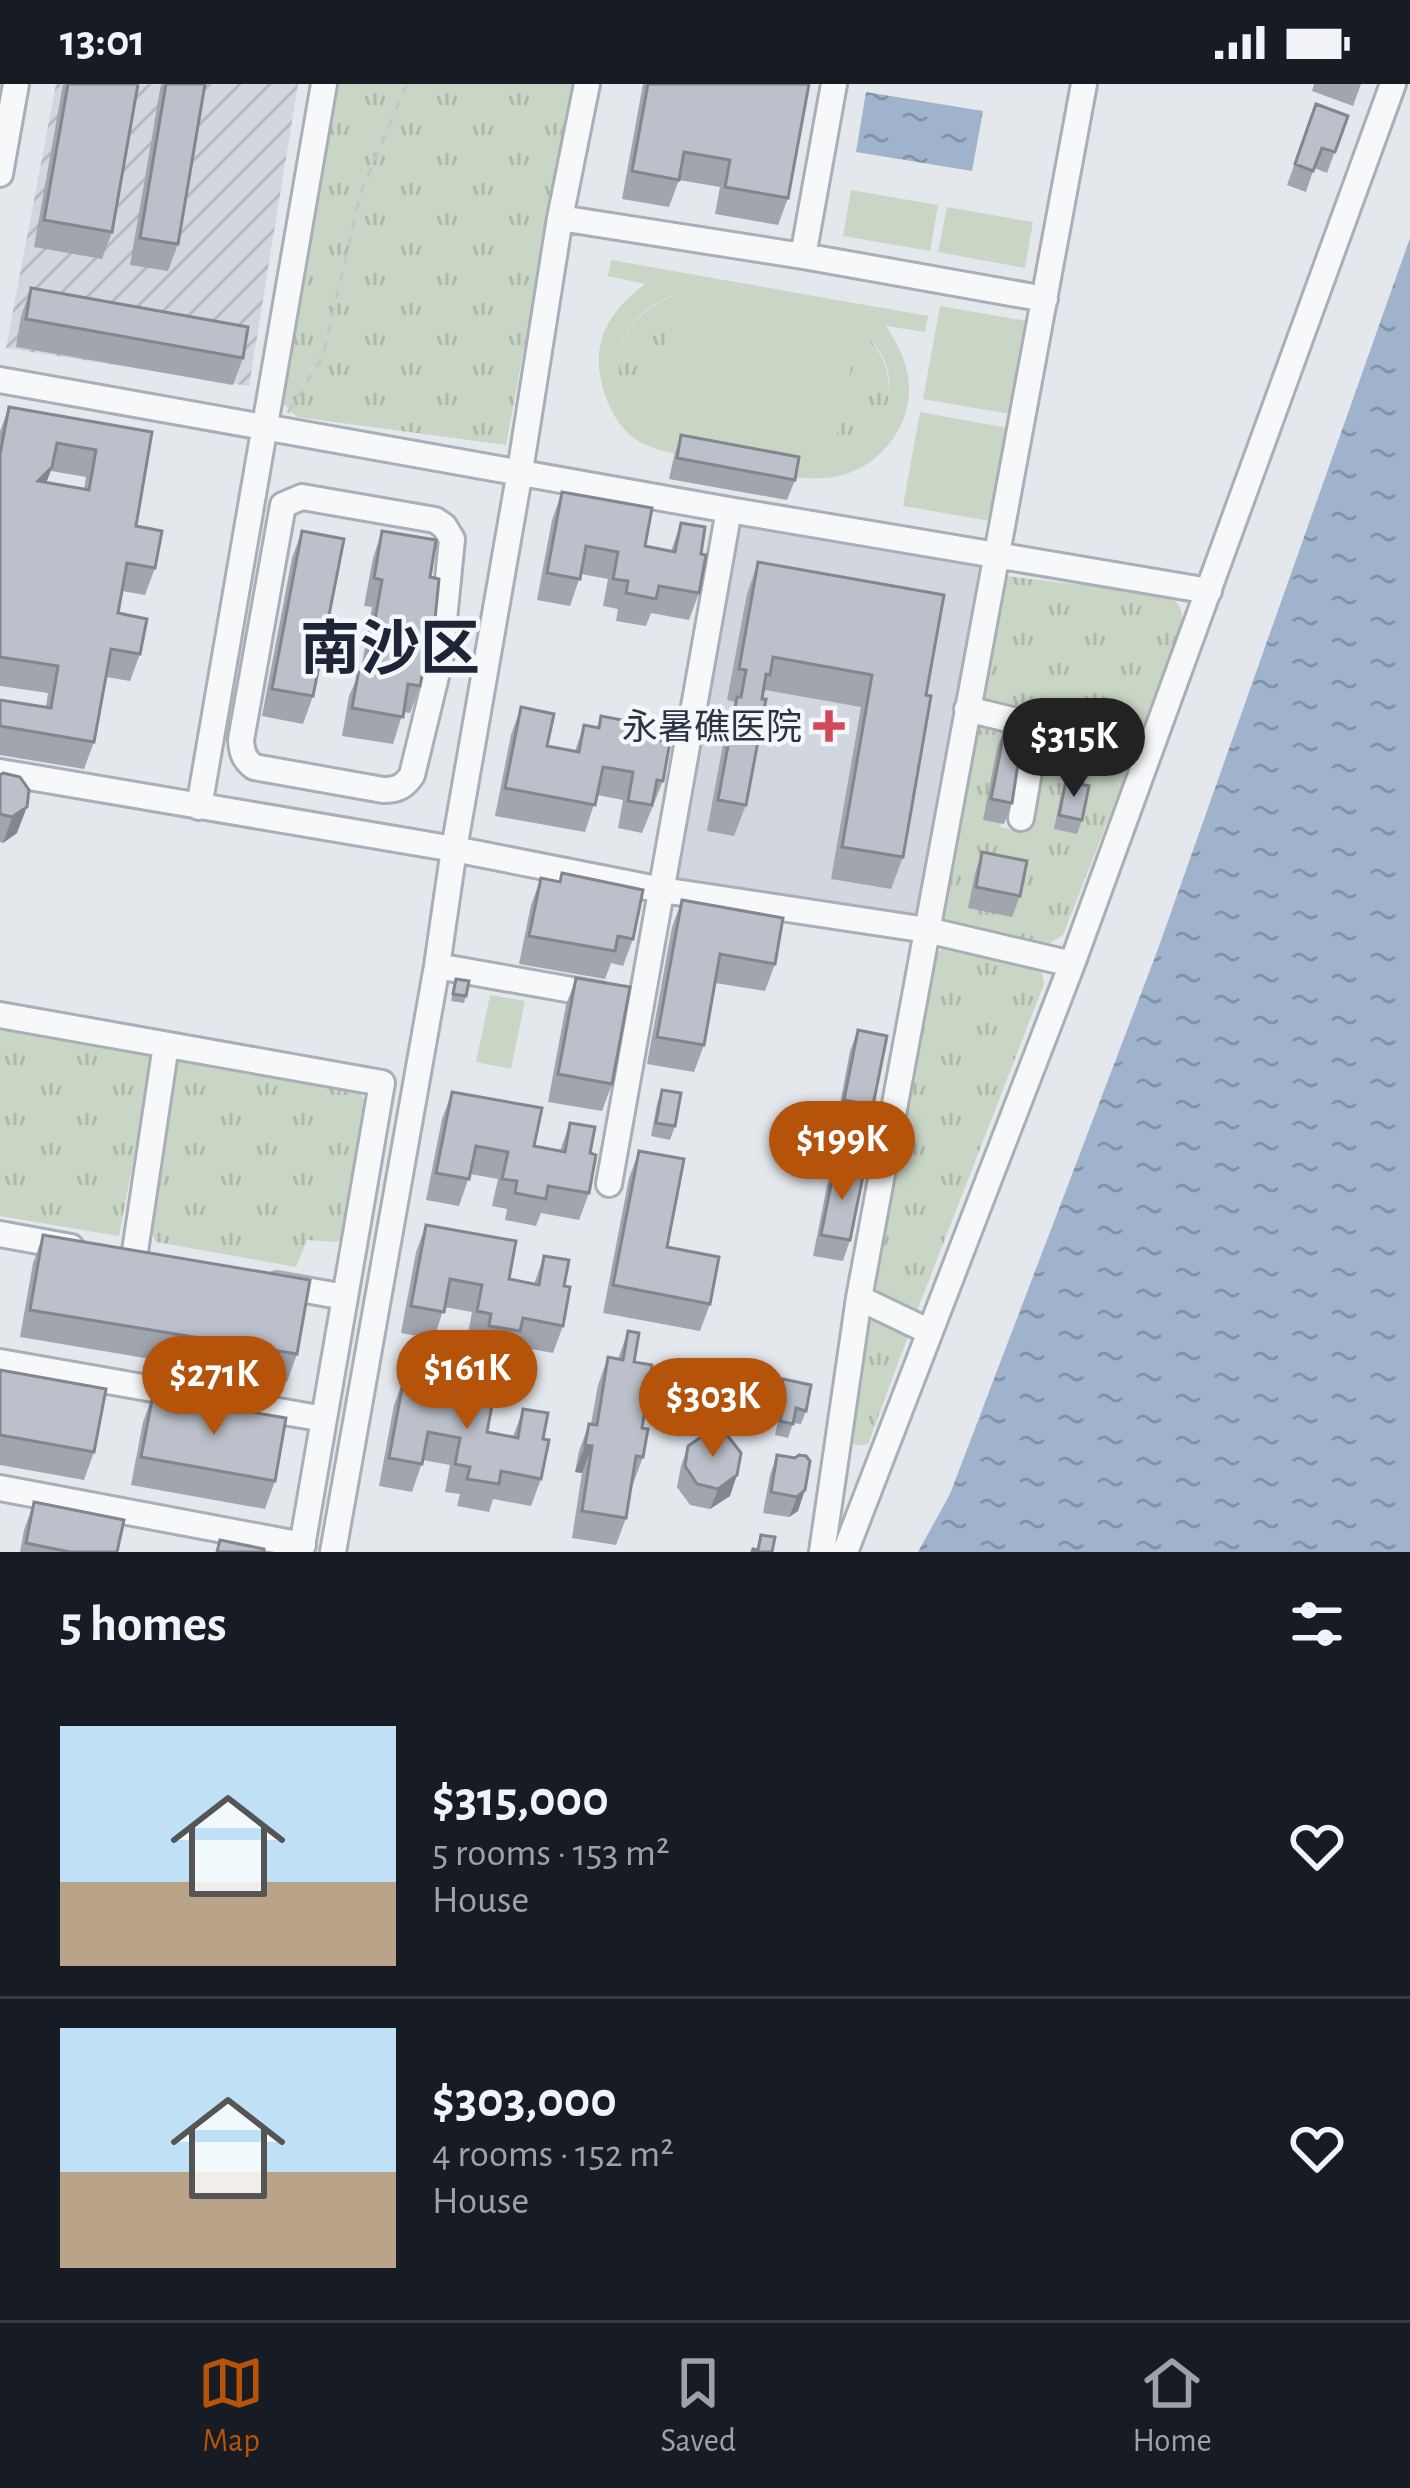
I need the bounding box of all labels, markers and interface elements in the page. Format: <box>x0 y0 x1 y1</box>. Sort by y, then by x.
text: 13:01 <box>60 19 146 64</box>
district label: 南沙区 <box>300 618 480 681</box>
pin: $315K <box>990 698 1158 800</box>
place label: 永暑礁医院 <box>622 708 802 746</box>
marker: 永暑礁医院 <box>813 710 845 742</box>
text: $315K <box>1030 717 1118 756</box>
pin: $199K <box>758 1101 926 1203</box>
text: $199K <box>796 1120 888 1159</box>
pin: $161K <box>383 1330 551 1432</box>
pin: $271K <box>130 1336 298 1438</box>
text: $161K <box>423 1349 511 1388</box>
text: $271K <box>169 1355 259 1394</box>
pin: $303K <box>629 1358 797 1460</box>
text: $303K <box>666 1377 760 1416</box>
icon: filters <box>1284 1591 1350 1657</box>
text: 5 homes <box>60 1599 227 1650</box>
icon: home <box>156 1774 300 1918</box>
text: $315,000 <box>432 1774 609 1825</box>
icon: heart <box>1284 1813 1350 1879</box>
text: 5 rooms · 153 m² <box>432 1834 670 1873</box>
text: House <box>432 1881 529 1920</box>
text: $303,000 <box>432 2075 617 2126</box>
icon: home <box>156 2076 300 2220</box>
icon: heart <box>1284 2115 1350 2181</box>
text: 4 rooms · 152 m² <box>432 2135 674 2174</box>
text: House <box>432 2182 529 2221</box>
tab: Map <box>198 2350 264 2462</box>
tab: Saved <box>661 2350 736 2462</box>
tab: Home <box>1132 2350 1212 2462</box>

